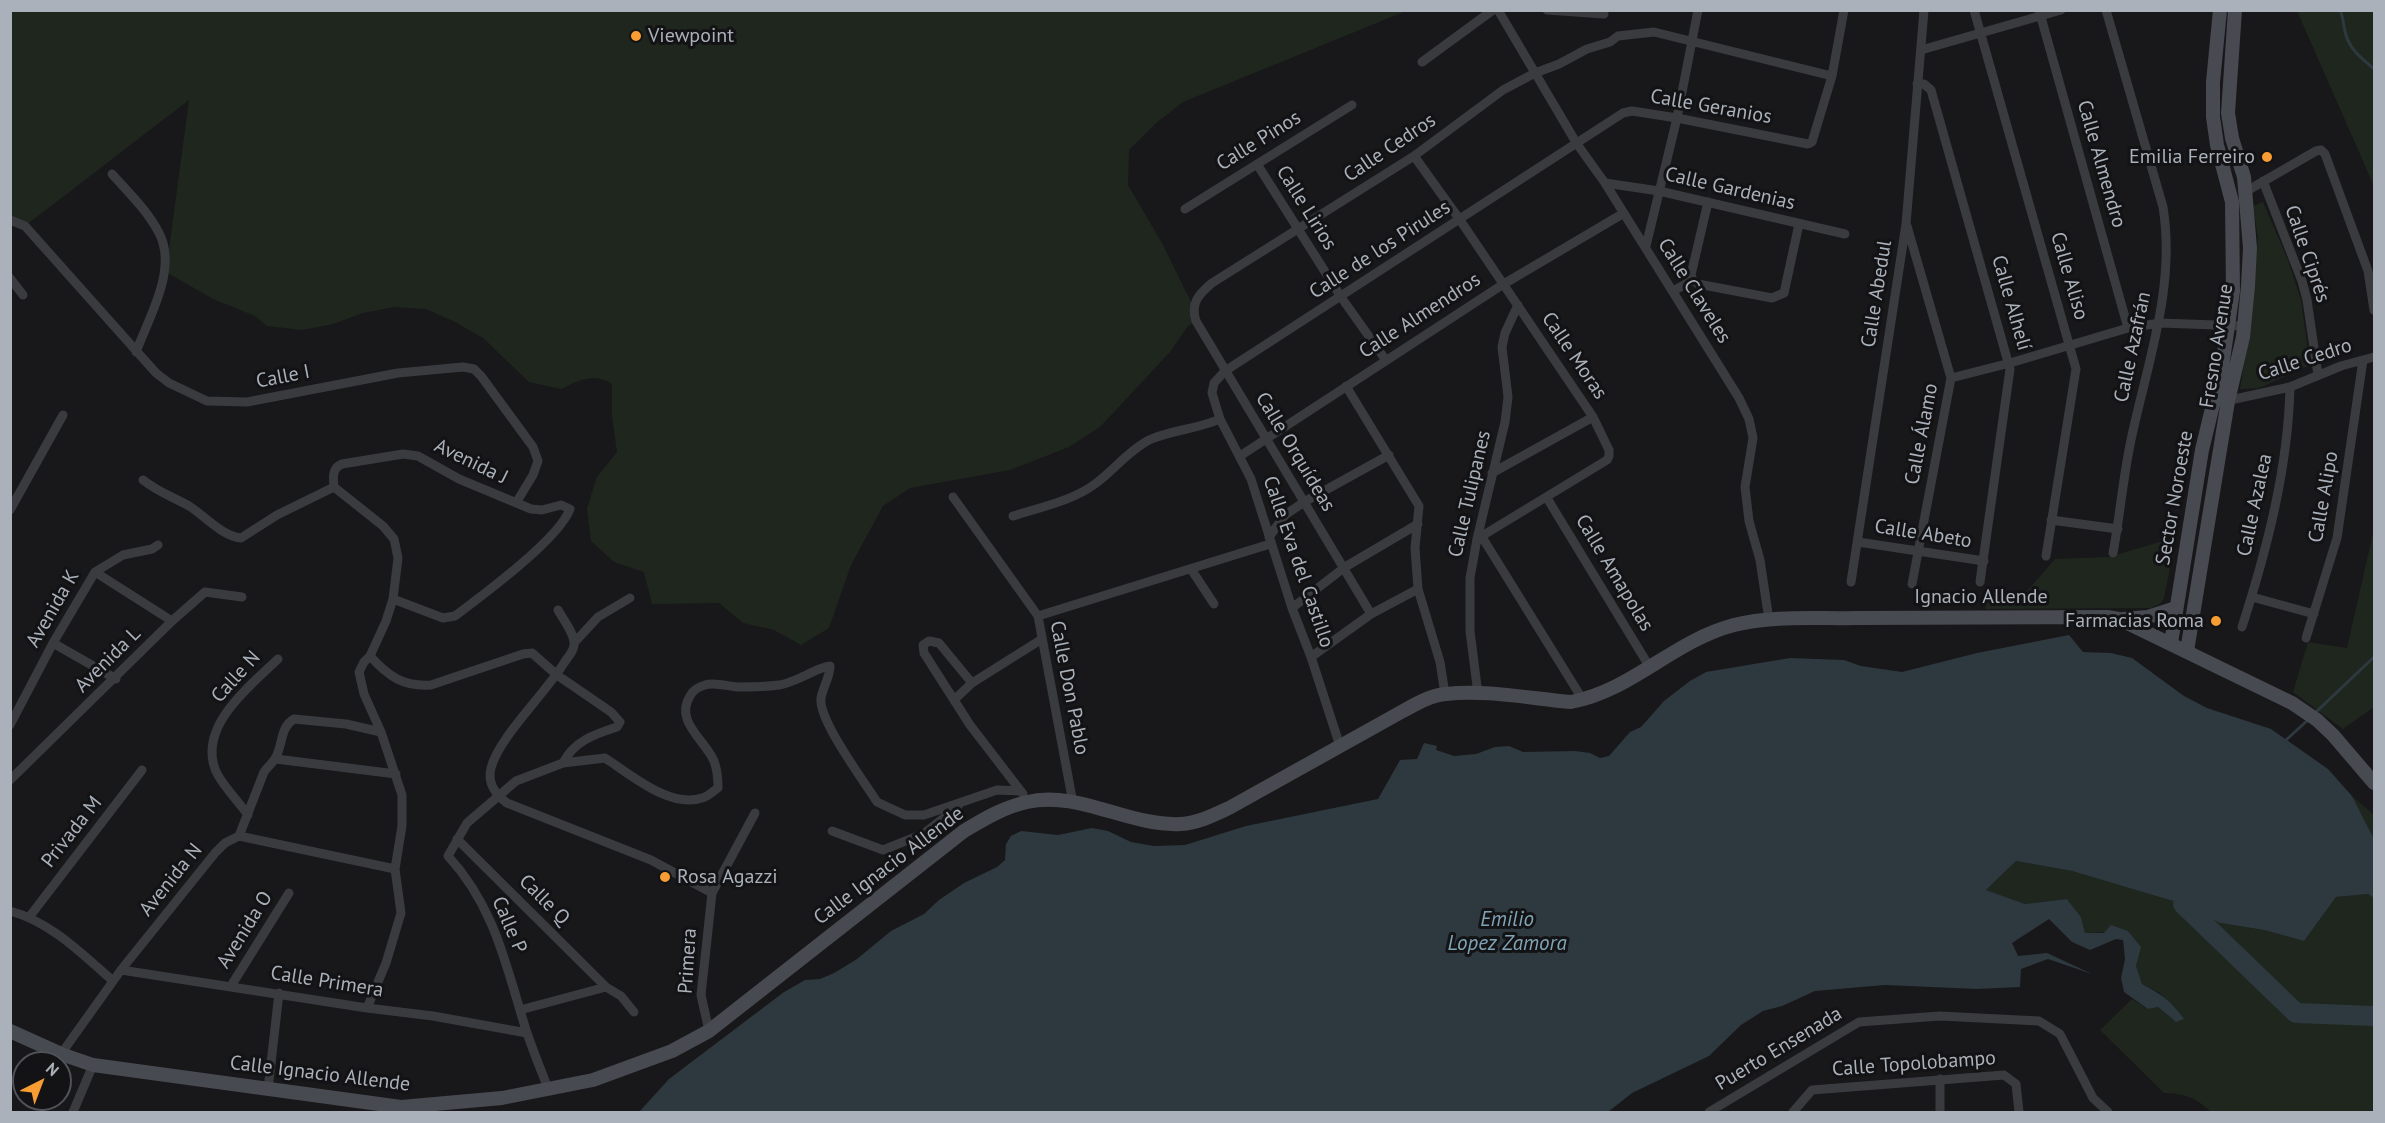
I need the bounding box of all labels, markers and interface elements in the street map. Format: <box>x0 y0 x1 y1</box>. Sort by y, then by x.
place label: Viewpoint <box>648 24 734 48</box>
marker: Viewpoint <box>629 29 643 43</box>
street label: Calle Geranios <box>1648 85 1774 129</box>
street label: Calle Almendro <box>2071 98 2131 230</box>
street label: Calle Pinos <box>1212 106 1306 176</box>
street label: Calle Cedros <box>1339 108 1441 188</box>
place label: Emilia Ferreiro <box>2129 145 2255 169</box>
marker: Emilia Ferreiro <box>2260 150 2274 164</box>
street label: Calle Lirios <box>1271 161 1341 255</box>
street label: Calle Gardenias <box>1663 162 1797 216</box>
street label: Calle de los Pirules <box>1305 195 1455 305</box>
street label: Calle Ciprés <box>2279 202 2335 306</box>
street label: Calle Aliso <box>2045 229 2093 323</box>
street label: Calle Claveles <box>1652 234 1736 348</box>
street label: Calle Abedul <box>1857 239 1897 349</box>
street label: Calle Alhelí <box>1986 253 2036 353</box>
street label: Calle Almendros <box>1355 268 1485 364</box>
street label: Fresno Avenue <box>2195 282 2239 410</box>
street label: Calle Azafrán <box>2110 290 2156 404</box>
street label: Calle Moras <box>1536 308 1612 404</box>
street label: Calle Cedro <box>2255 334 2355 386</box>
street label: Calle I <box>254 360 312 394</box>
street label: Calle Álamo <box>1900 381 1944 487</box>
street label: Calle Orquídeas <box>1250 388 1340 516</box>
street label: Calle Tulipanes <box>1444 428 1496 560</box>
street label: Sector Noroeste <box>2151 429 2199 567</box>
street label: Avenida J <box>430 434 512 490</box>
street label: Calle Alipo <box>2304 449 2344 545</box>
street label: Calle Azalea <box>2232 452 2278 558</box>
street label: Calle Eva del Castillo <box>1257 473 1339 651</box>
street label: Calle Amapolas <box>1570 510 1658 636</box>
street label: Calle Abeto <box>1873 514 1973 554</box>
street label: Avenida K <box>21 566 85 652</box>
street label: Ignacio Allende <box>1914 585 2048 609</box>
place label: Farmacias Roma <box>2065 609 2204 633</box>
marker: Farmacias Roma <box>2209 614 2223 628</box>
street label: Calle Don Pablo <box>1044 619 1094 757</box>
street label: Avenida L <box>70 622 146 698</box>
street label: Calle N <box>206 646 266 708</box>
street label: Privada M <box>37 791 107 873</box>
street label: Calle Ignacio Allende <box>809 802 969 930</box>
street label: Avenida N <box>135 839 207 921</box>
place label: Rosa Agazzi <box>677 865 778 889</box>
street label: Calle Q <box>514 870 574 930</box>
marker: Rosa Agazzi <box>658 870 672 884</box>
street label: Avenida O <box>212 887 278 973</box>
street label: Calle P <box>486 893 532 957</box>
water label: Emilio Lopez Zamora <box>1447 907 1567 957</box>
street label: Primera <box>674 927 702 995</box>
street label: Calle Primera <box>269 961 385 1003</box>
street label: Puerto Ensenada <box>1711 1002 1847 1096</box>
street label: Calle Topolobampo <box>1831 1046 1997 1082</box>
north arrow <box>12 1051 72 1111</box>
street label: Calle Ignacio Allende <box>228 1051 412 1097</box>
text: N <box>42 1058 63 1080</box>

